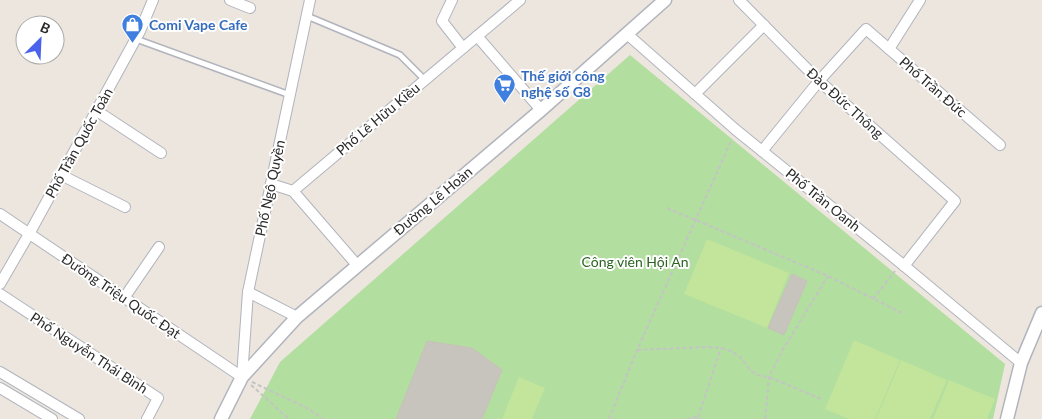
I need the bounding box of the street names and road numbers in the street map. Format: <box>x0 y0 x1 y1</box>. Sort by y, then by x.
street label: Phố Trần Đức <box>896 53 971 121</box>
street label: Đào Đức Thông <box>803 64 887 142</box>
street label: Phố Lê Hữu Kiều <box>332 79 423 159</box>
street label: Phố Trần Quốc Toản <box>41 85 116 201</box>
street label: Phố Ngô Quyền <box>251 138 288 238</box>
street label: Đường Lê Hoàn <box>390 163 475 238</box>
street label: Phố Trần Oanh <box>783 164 864 235</box>
street label: Đường Triệu Quốc Đạt <box>59 249 184 342</box>
street label: Phố Nguyễn Thái Bình <box>27 308 151 397</box>

